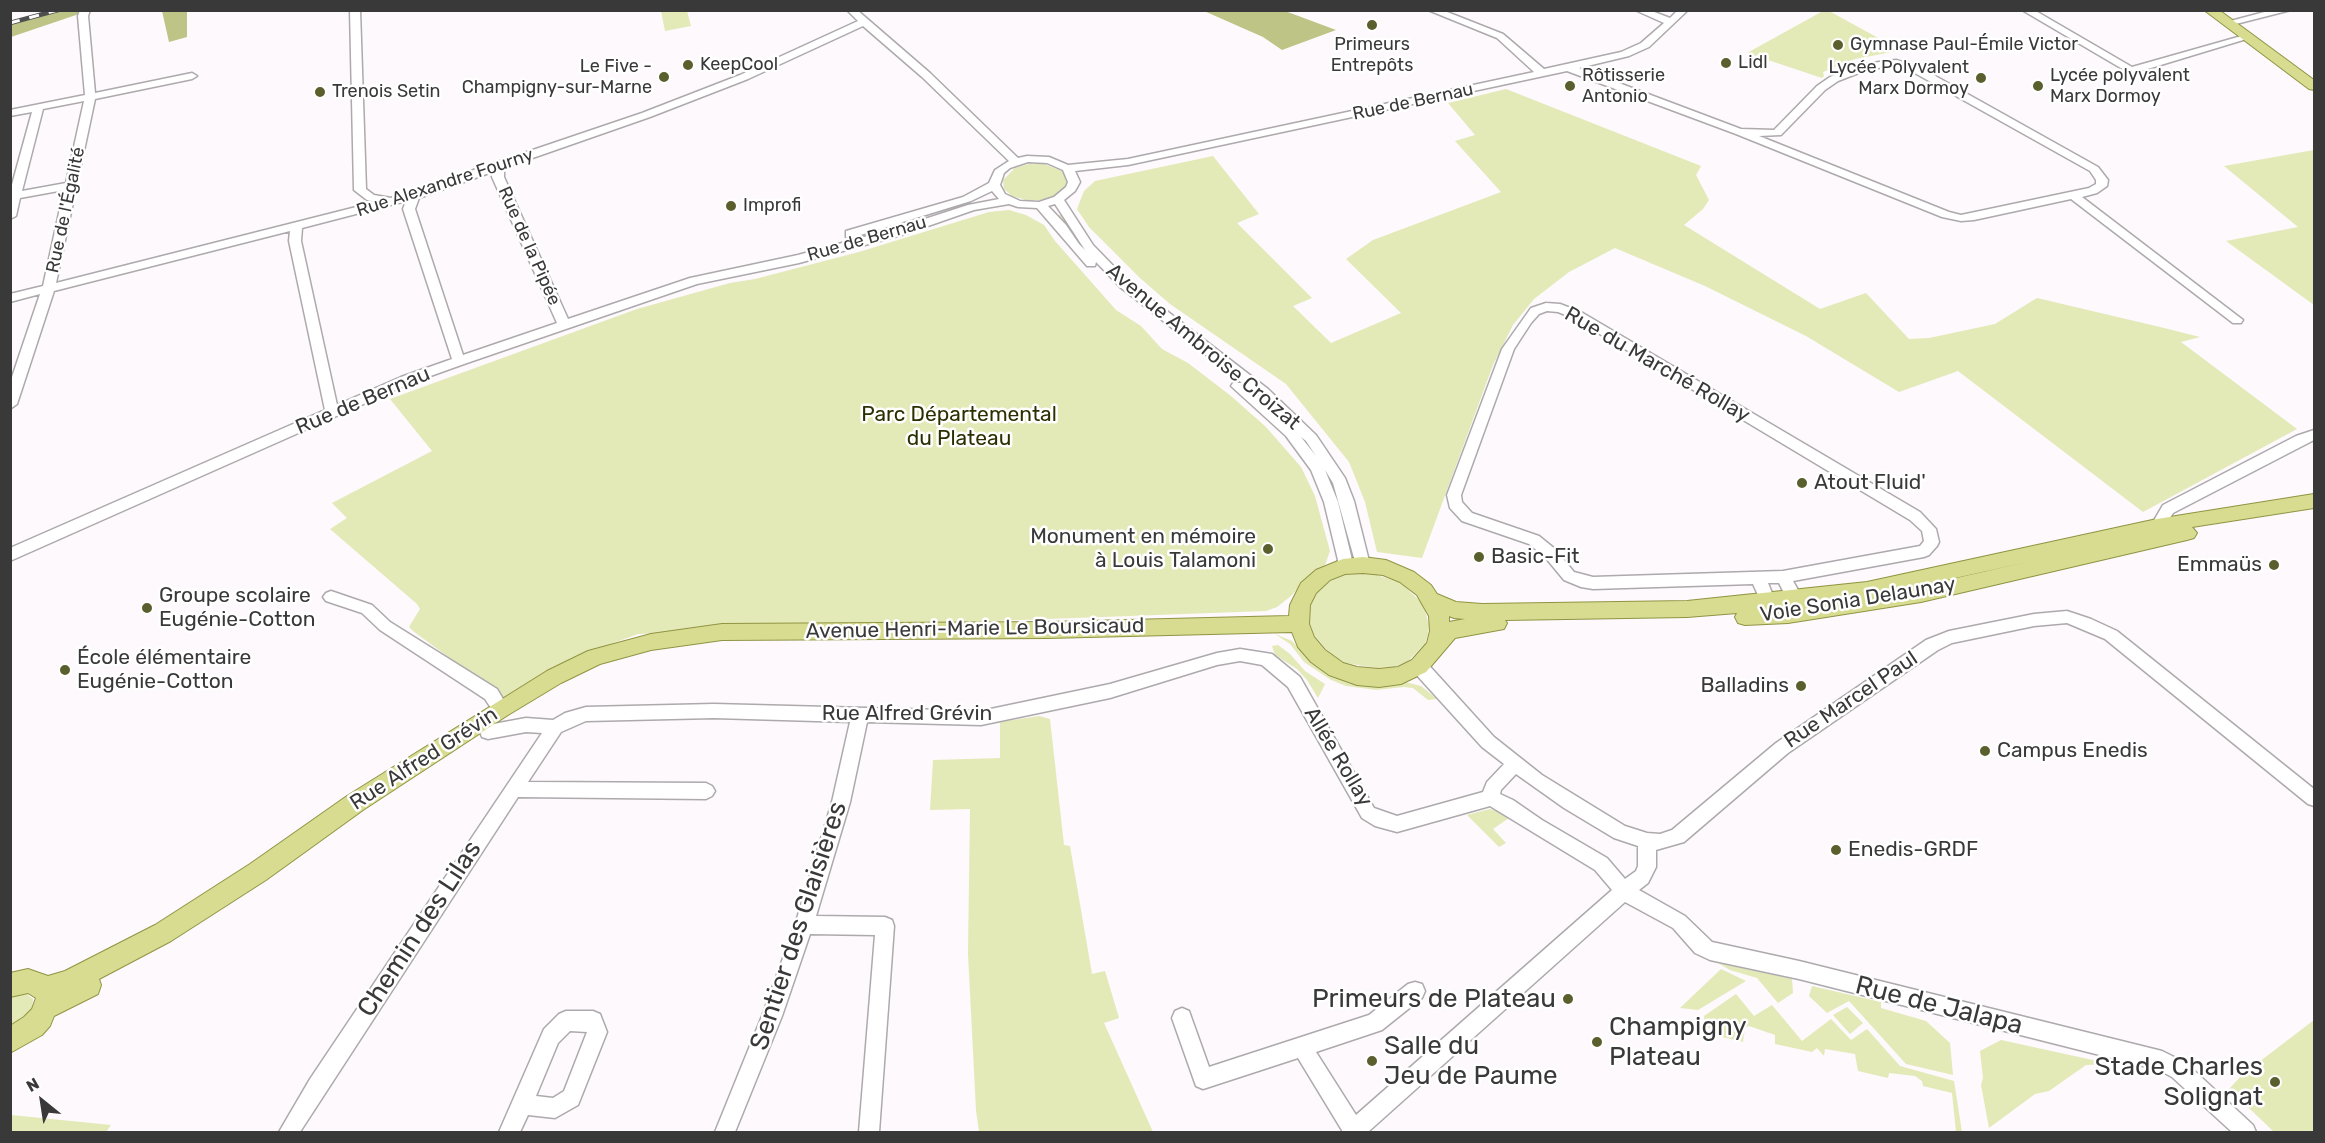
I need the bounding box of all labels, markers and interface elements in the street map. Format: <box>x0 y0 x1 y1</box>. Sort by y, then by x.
marker: Primeurs Entrepôts <box>1365 18 1379 32</box>
place label: Primeurs Entrepôts <box>1331 34 1413 76</box>
place label: Gymnase Paul-Émile Victor <box>1850 34 2078 56</box>
marker: Gymnase Paul-Émile Victor <box>1831 38 1845 52</box>
place label: Lidl <box>1738 52 1768 74</box>
place label: KeepCool <box>700 54 778 76</box>
place label: Le Five - Champigny-sur-Marne <box>462 56 652 98</box>
marker: Lidl <box>1719 56 1733 70</box>
place label: Lycée Polyvalent Marx Dormoy <box>1829 57 1969 100</box>
marker: KeepCool <box>681 58 695 72</box>
place label: Rôtisserie Antonio <box>1582 65 1665 107</box>
place label: Lycée polyvalent Marx Dormoy <box>2050 65 2190 107</box>
marker: Le Five - Champigny-sur-Marne <box>657 70 671 84</box>
marker: Lycée Polyvalent Marx Dormoy <box>1974 71 1988 85</box>
street label: Rue de Bernau <box>1351 79 1475 125</box>
marker: Rôtisserie Antonio <box>1563 79 1577 93</box>
marker: Lycée polyvalent Marx Dormoy <box>2031 79 2045 93</box>
place label: Trenois Setin <box>332 81 440 103</box>
marker: Trenois Setin <box>313 85 327 99</box>
street label: Rue Alexandre Fourny <box>354 144 536 222</box>
street label: Rue de l'Égalité <box>42 145 90 275</box>
street label: Rue de la Pipée <box>493 183 565 309</box>
place label: Improfi <box>743 195 801 217</box>
marker: Improfi <box>724 199 738 213</box>
street label: Rue de Bernau <box>805 212 929 266</box>
street label: Avenue Ambroise Croizat <box>1101 258 1305 436</box>
street label: Rue du Marché Rollay <box>1560 302 1754 428</box>
street label: Rue de Bernau <box>292 361 434 441</box>
park label: Parc Départemental du Plateau <box>861 402 1057 452</box>
place label: Atout Fluid' <box>1814 470 1926 496</box>
marker: Atout Fluid' <box>1795 476 1809 490</box>
place label: Monument en mémoire à Louis Talamoni <box>1030 524 1256 574</box>
marker: Monument en mémoire à Louis Talamoni <box>1261 542 1275 556</box>
place label: Basic-Fit <box>1491 544 1580 570</box>
marker: Basic-Fit <box>1472 550 1486 564</box>
place label: Emmaüs <box>2177 552 2262 578</box>
marker: Emmaüs <box>2267 558 2281 572</box>
street label: Voie Sonia Delaunay <box>1758 572 1958 628</box>
place label: Groupe scolaire Eugénie-Cotton <box>159 583 315 633</box>
marker: Groupe scolaire Eugénie-Cotton <box>140 601 154 615</box>
street label: Avenue Henri-Marie Le Boursicaud <box>805 613 1145 645</box>
place label: École élémentaire Eugénie-Cotton <box>77 645 251 695</box>
street label: Rue Marcel Paul <box>1779 646 1923 754</box>
marker: École élémentaire Eugénie-Cotton <box>58 663 72 677</box>
place label: Balladins <box>1701 673 1789 699</box>
marker: Balladins <box>1794 679 1808 693</box>
street label: Rue Alfred Grévin <box>822 701 992 727</box>
street label: Rue Alfred Grévin <box>346 702 502 816</box>
street label: Allée Rollay <box>1298 703 1378 811</box>
place label: Campus Enedis <box>1997 738 2148 764</box>
marker: Campus Enedis <box>1978 744 1992 758</box>
street label: Sentier des Glaisières <box>744 798 854 1054</box>
street label: Chemin des Lilas <box>351 835 489 1023</box>
place label: Enedis-GRDF <box>1848 837 1978 863</box>
marker: Enedis-GRDF <box>1829 843 1843 857</box>
street label: Rue de Jalapa <box>1852 970 2026 1042</box>
place label: Primeurs de Plateau <box>1312 983 1556 1015</box>
marker: Primeurs de Plateau <box>1561 992 1575 1006</box>
place label: Champigny Plateau <box>1609 1011 1747 1072</box>
place label: Salle du Jeu de Paume <box>1384 1030 1558 1092</box>
marker: Champigny Plateau <box>1590 1035 1604 1049</box>
place label: Stade Charles Solignat <box>2094 1051 2263 1112</box>
marker: Salle du Jeu de Paume <box>1365 1054 1379 1068</box>
north arrow <box>12 1071 72 1131</box>
text: N <box>23 1074 42 1096</box>
marker: Stade Charles Solignat <box>2268 1075 2282 1089</box>

